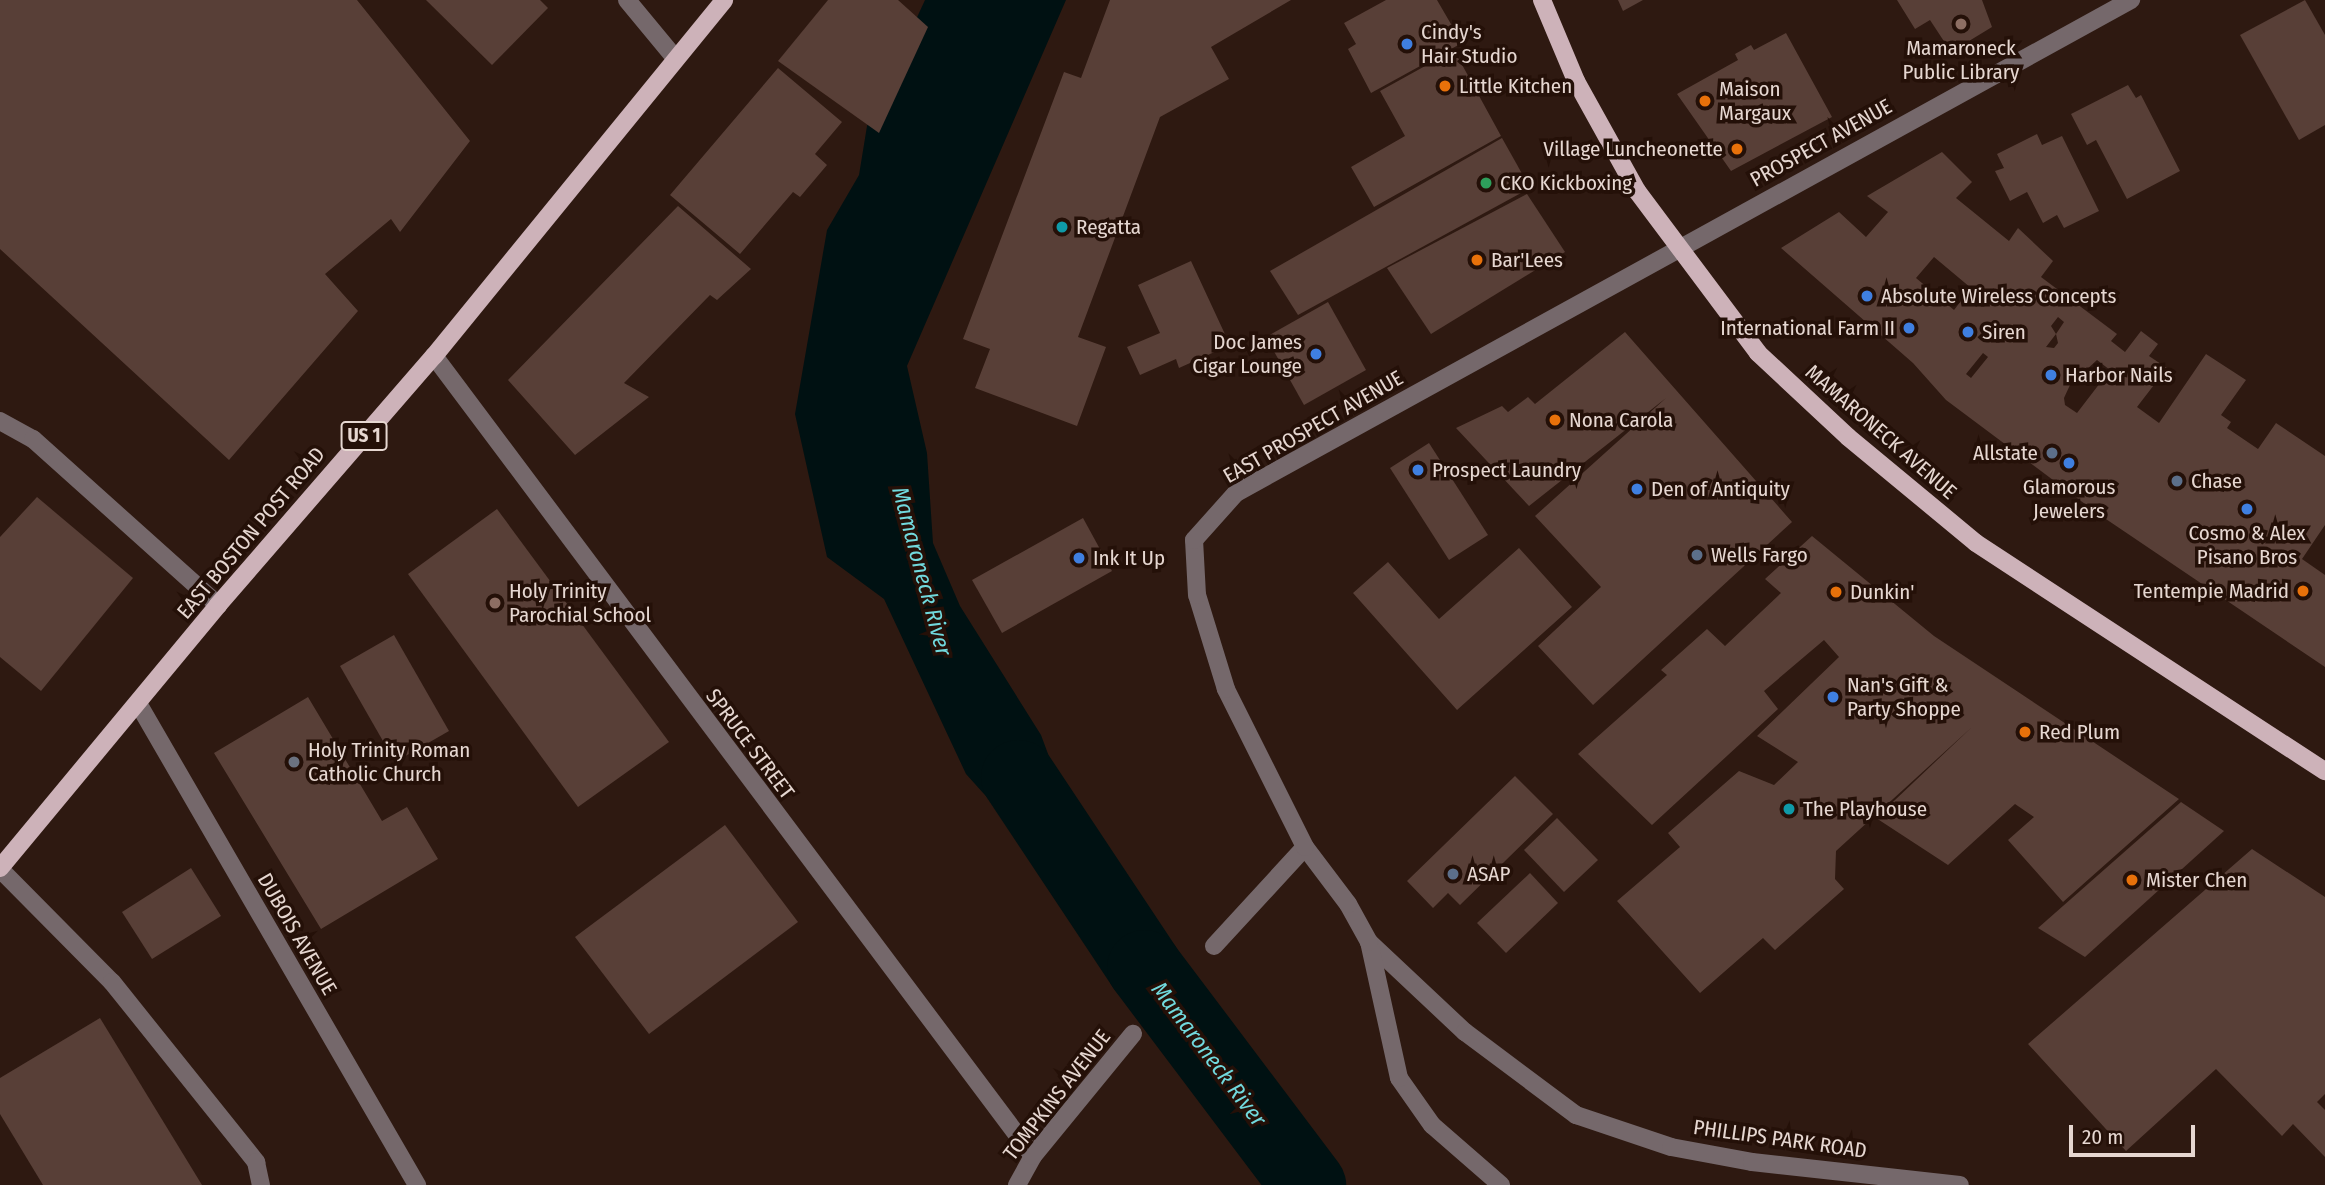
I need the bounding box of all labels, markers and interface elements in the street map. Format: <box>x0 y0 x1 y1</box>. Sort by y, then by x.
marker: Mamaroneck Public Library <box>1953 16 1969 32</box>
place label: Cindy's Hair Studio <box>1421 19 1517 69</box>
place label: Mamaroneck Public Library <box>1903 35 2019 85</box>
marker: Cindy's Hair Studio <box>1399 36 1415 52</box>
place label: Little Kitchen <box>1459 73 1572 99</box>
place label: Maison Margaux <box>1719 76 1791 126</box>
marker: Little Kitchen <box>1437 78 1453 94</box>
marker: Maison Margaux <box>1697 93 1713 109</box>
street label: PROSPECT AVENUE <box>1746 94 1896 192</box>
place label: Village Luncheonette <box>1543 136 1723 162</box>
marker: Village Luncheonette <box>1729 141 1745 157</box>
place label: CKO Kickboxing <box>1500 170 1632 196</box>
marker: CKO Kickboxing <box>1478 175 1494 191</box>
place label: Regatta <box>1076 214 1141 240</box>
marker: Regatta <box>1054 219 1070 235</box>
place label: Bar'Lees <box>1491 247 1563 273</box>
marker: Bar'Lees <box>1469 252 1485 268</box>
place label: Absolute Wireless Concepts <box>1881 283 2117 309</box>
marker: Absolute Wireless Concepts <box>1859 288 1875 304</box>
place label: International Farm II <box>1720 315 1895 341</box>
place label: Siren <box>1982 319 2026 345</box>
marker: International Farm II <box>1901 320 1917 336</box>
marker: Siren <box>1960 324 1976 340</box>
place label: Doc James Cigar Lounge <box>1192 329 1302 379</box>
marker: Doc James Cigar Lounge <box>1308 346 1324 362</box>
street label: MAMARONECK AVENUE <box>1800 360 1962 504</box>
place label: Harbor Nails <box>2065 362 2173 388</box>
street label: EAST PROSPECT AVENUE <box>1219 365 1407 489</box>
marker: Harbor Nails <box>2043 367 2059 383</box>
place label: Nona Carola <box>1569 407 1673 433</box>
marker: Nona Carola <box>1547 412 1563 428</box>
road number: US 1 <box>340 420 388 452</box>
place label: Allstate <box>1973 440 2038 466</box>
street label: EAST BOSTON POST ROAD <box>172 442 330 624</box>
marker: Allstate <box>2044 445 2060 461</box>
marker: Glamorous Jewelers <box>2061 455 2077 471</box>
place label: Prospect Laundry <box>1432 457 1581 483</box>
marker: Prospect Laundry <box>1410 462 1426 478</box>
place label: Chase <box>2191 468 2242 494</box>
marker: Chase <box>2169 473 2185 489</box>
place label: Glamorous Jewelers <box>2023 474 2115 524</box>
place label: Den of Antiquity <box>1651 476 1790 502</box>
marker: Den of Antiquity <box>1629 481 1645 497</box>
water label: Mamaroneck River <box>886 484 958 658</box>
marker: Cosmo & Alex Pisano Bros <box>2239 501 2255 517</box>
place label: Cosmo & Alex Pisano Bros <box>2188 520 2306 570</box>
place label: Wells Fargo <box>1711 542 1808 568</box>
place label: Ink It Up <box>1093 545 1165 571</box>
marker: Wells Fargo <box>1689 547 1705 563</box>
marker: Ink It Up <box>1071 550 1087 566</box>
place label: Holy Trinity Parochial School <box>509 578 651 628</box>
place label: Tentempie Madrid <box>2134 578 2289 604</box>
place label: Dunkin' <box>1850 579 1914 605</box>
marker: Tentempie Madrid <box>2295 583 2311 599</box>
marker: Dunkin' <box>1828 584 1844 600</box>
marker: Holy Trinity Parochial School <box>487 595 503 611</box>
place label: Nan's Gift & Party Shoppe <box>1847 672 1961 722</box>
street label: SPRUCE STREET <box>701 684 799 804</box>
marker: Nan's Gift & Party Shoppe <box>1825 689 1841 705</box>
place label: Red Plum <box>2039 719 2120 745</box>
marker: Red Plum <box>2017 724 2033 740</box>
place label: Holy Trinity Roman Catholic Church <box>308 737 470 787</box>
marker: Holy Trinity Roman Catholic Church <box>286 754 302 770</box>
place label: The Playhouse <box>1803 796 1927 822</box>
marker: The Playhouse <box>1781 801 1797 817</box>
place label: ASAP <box>1467 861 1510 887</box>
marker: ASAP <box>1445 866 1461 882</box>
place label: Mister Chen <box>2146 867 2247 893</box>
street label: DUBOIS AVENUE <box>252 869 342 999</box>
marker: Mister Chen <box>2124 872 2140 888</box>
water label: Mamaroneck River <box>1146 976 1272 1132</box>
street label: TOMPKINS AVENUE <box>998 1025 1116 1165</box>
scale bar <box>2073 1112 2199 1156</box>
street label: PHILLIPS PARK ROAD <box>1692 1114 1868 1164</box>
text: 20 m <box>2082 1124 2123 1150</box>

